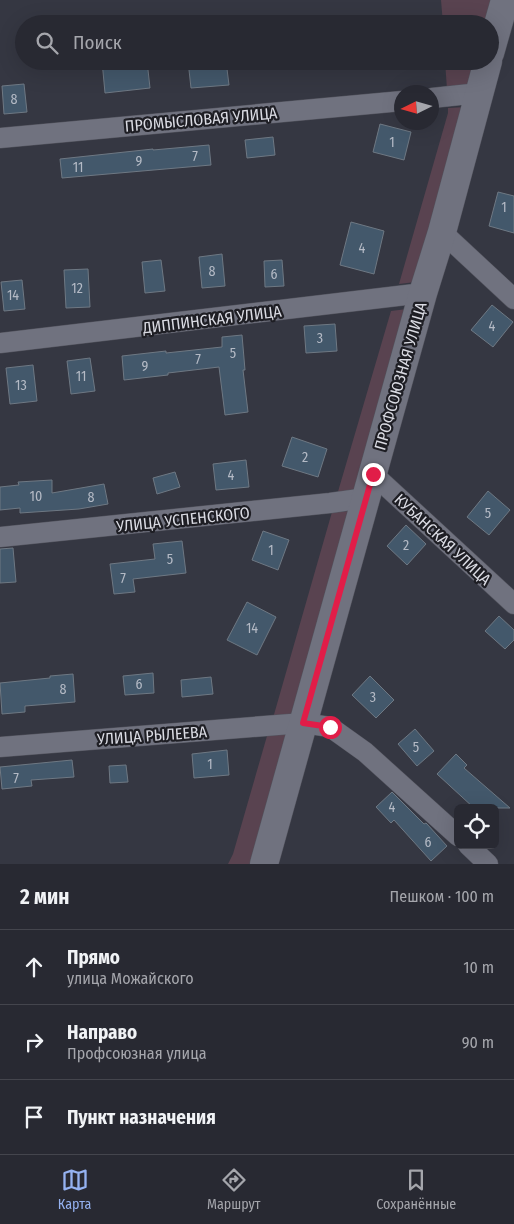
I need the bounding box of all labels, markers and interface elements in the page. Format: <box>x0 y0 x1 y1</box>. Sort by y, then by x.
search box <box>15 15 499 70</box>
icon: search <box>33 29 61 57</box>
text: Поиск <box>73 31 122 54</box>
north arrow <box>394 85 439 130</box>
house number: 8 <box>11 91 18 108</box>
street label: ПРОМЫСЛОВАЯ УЛИЦА <box>124 103 279 136</box>
house number: 1 <box>389 134 395 151</box>
house number: 7 <box>192 148 198 165</box>
house number: 9 <box>136 153 143 170</box>
house number: 11 <box>73 159 83 176</box>
house number: 1 <box>501 199 507 216</box>
house number: 4 <box>359 240 366 257</box>
house number: 8 <box>209 263 216 280</box>
house number: 6 <box>271 266 278 283</box>
house number: 12 <box>71 280 83 297</box>
house number: 14 <box>7 287 19 304</box>
street label: ПРОФСОЮЗНАЯ УЛИЦА <box>370 299 431 452</box>
street label: ДИППИНСКАЯ УЛИЦА <box>141 301 283 338</box>
house number: 4 <box>489 318 496 335</box>
house number: 3 <box>317 330 323 347</box>
house number: 5 <box>230 345 236 362</box>
house number: 7 <box>195 351 201 368</box>
house number: 9 <box>142 358 149 375</box>
house number: 11 <box>76 368 86 385</box>
house number: 13 <box>15 377 27 394</box>
house number: 2 <box>302 449 308 466</box>
route end <box>362 463 385 486</box>
house number: 4 <box>228 467 235 484</box>
house number: 10 <box>30 488 42 505</box>
house number: 8 <box>88 489 95 506</box>
street label: КУБАНСКАЯ УЛИЦА <box>390 490 495 589</box>
street label: УЛИЦА УСПЕНСКОГО <box>114 503 251 536</box>
house number: 5 <box>485 505 491 522</box>
house number: 2 <box>403 537 409 554</box>
house number: 1 <box>268 542 274 559</box>
house number: 5 <box>167 551 173 568</box>
house number: 7 <box>120 570 126 587</box>
house number: 14 <box>246 620 258 637</box>
house number: 6 <box>136 676 143 693</box>
house number: 8 <box>60 681 67 698</box>
house number: 3 <box>370 689 376 706</box>
route start <box>319 716 342 739</box>
street label: УЛИЦА РЫЛЕЕВА <box>95 722 208 749</box>
house number: 5 <box>413 739 419 756</box>
house number: 1 <box>207 756 213 773</box>
house number: 7 <box>13 770 19 787</box>
house number: 4 <box>389 799 396 816</box>
map controls <box>454 804 499 849</box>
button: locate <box>454 804 499 849</box>
house number: 6 <box>425 834 432 851</box>
text: 2 мин <box>20 884 69 910</box>
text: Пешком · 100 m <box>390 887 494 906</box>
text: Прямо <box>67 946 120 969</box>
icon: ahead <box>20 953 48 981</box>
text: 10 m <box>463 958 494 977</box>
text: улица Можайского <box>67 969 194 988</box>
text: Направо <box>67 1021 137 1044</box>
icon: right <box>20 1028 48 1056</box>
text: 90 m <box>462 1033 494 1052</box>
text: Профсоюзная улица <box>67 1044 207 1063</box>
icon: arrive <box>20 1103 48 1131</box>
text: Пункт назначения <box>67 1106 216 1129</box>
tab: Карта <box>58 1166 91 1213</box>
tab: Маршрут <box>207 1166 261 1213</box>
tab: Сохранённые <box>376 1166 456 1213</box>

